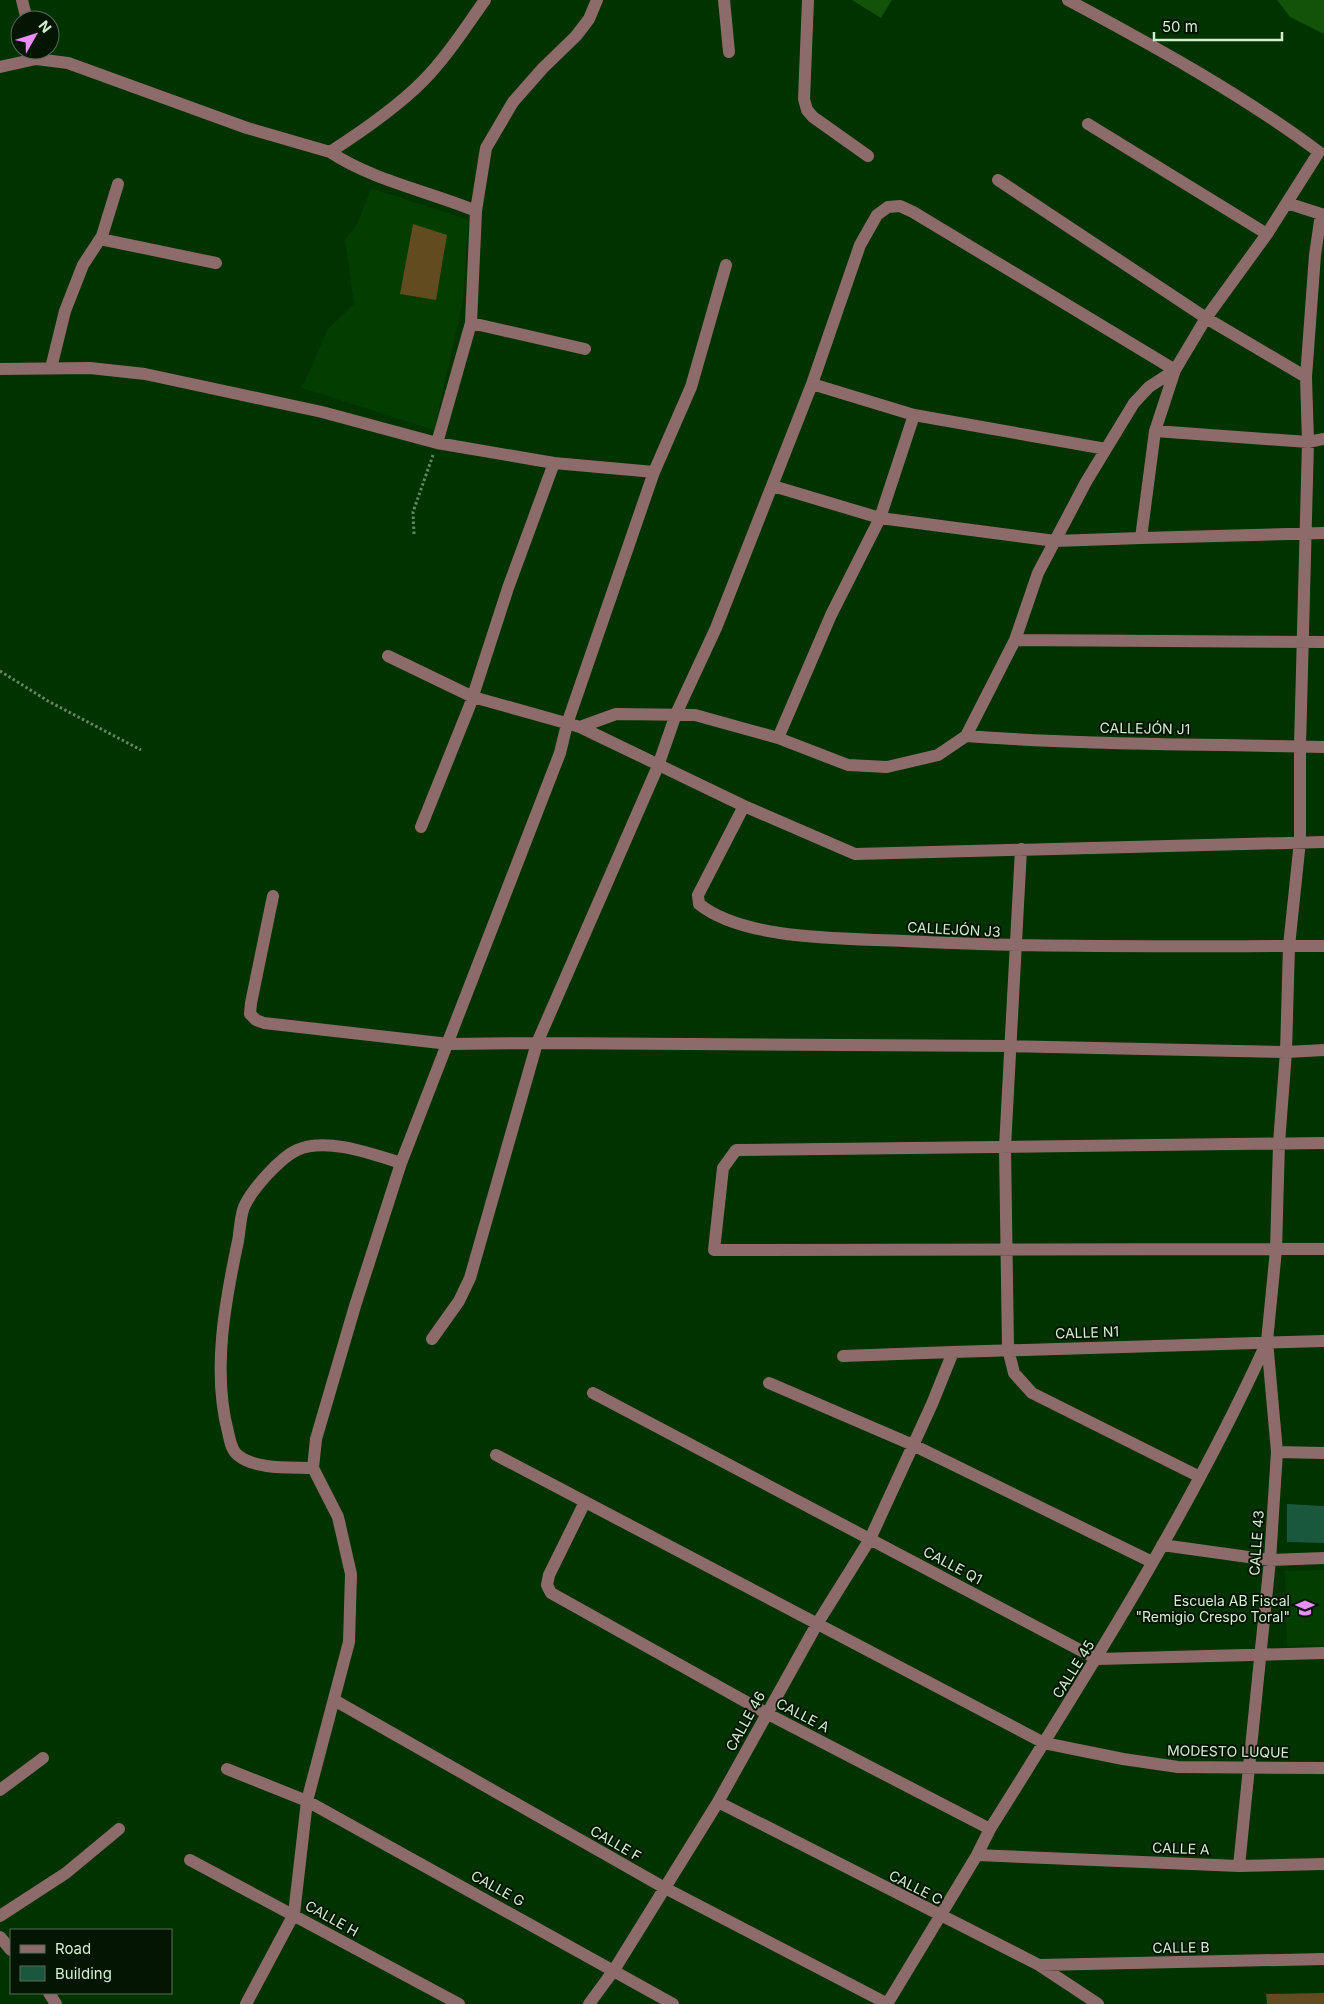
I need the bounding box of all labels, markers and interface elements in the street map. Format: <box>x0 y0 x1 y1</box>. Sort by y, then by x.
north arrow <box>10 10 60 60</box>
scale bar <box>1154 10 1282 42</box>
text: N <box>36 17 55 36</box>
text: 50 m <box>1162 17 1198 36</box>
street label: CALLEJÓN J1 <box>1099 719 1191 737</box>
street label: CALLEJÓN J3 <box>907 918 1001 940</box>
street label: CALLE N1 <box>1055 1322 1119 1342</box>
street label: CALLE 43 <box>1245 1510 1267 1576</box>
street label: CALLE Q1 <box>921 1542 985 1588</box>
place label: Escuela AB Fiscal "Remigio Crespo Toral" <box>1135 1592 1290 1625</box>
school or university icon: Escuela AB Fiscal "Remigio Crespo Toral" <box>1294 1597 1316 1619</box>
street label: CALLE 45 <box>1048 1637 1098 1701</box>
street label: CALLE 46 <box>722 1688 768 1754</box>
street label: CALLE A <box>774 1694 833 1736</box>
street label: MODESTO LUQUE <box>1167 1741 1289 1761</box>
street label: CALLE F <box>587 1822 645 1864</box>
street label: CALLE A <box>1152 1839 1210 1858</box>
street label: CALLE G <box>468 1866 528 1910</box>
street label: CALLE C <box>886 1866 946 1908</box>
street label: CALLE H <box>302 1896 362 1940</box>
legend <box>10 1929 172 1994</box>
street label: CALLE B <box>1152 1938 1210 1956</box>
text: Road <box>55 1939 91 1958</box>
text: Building <box>55 1964 112 1983</box>

